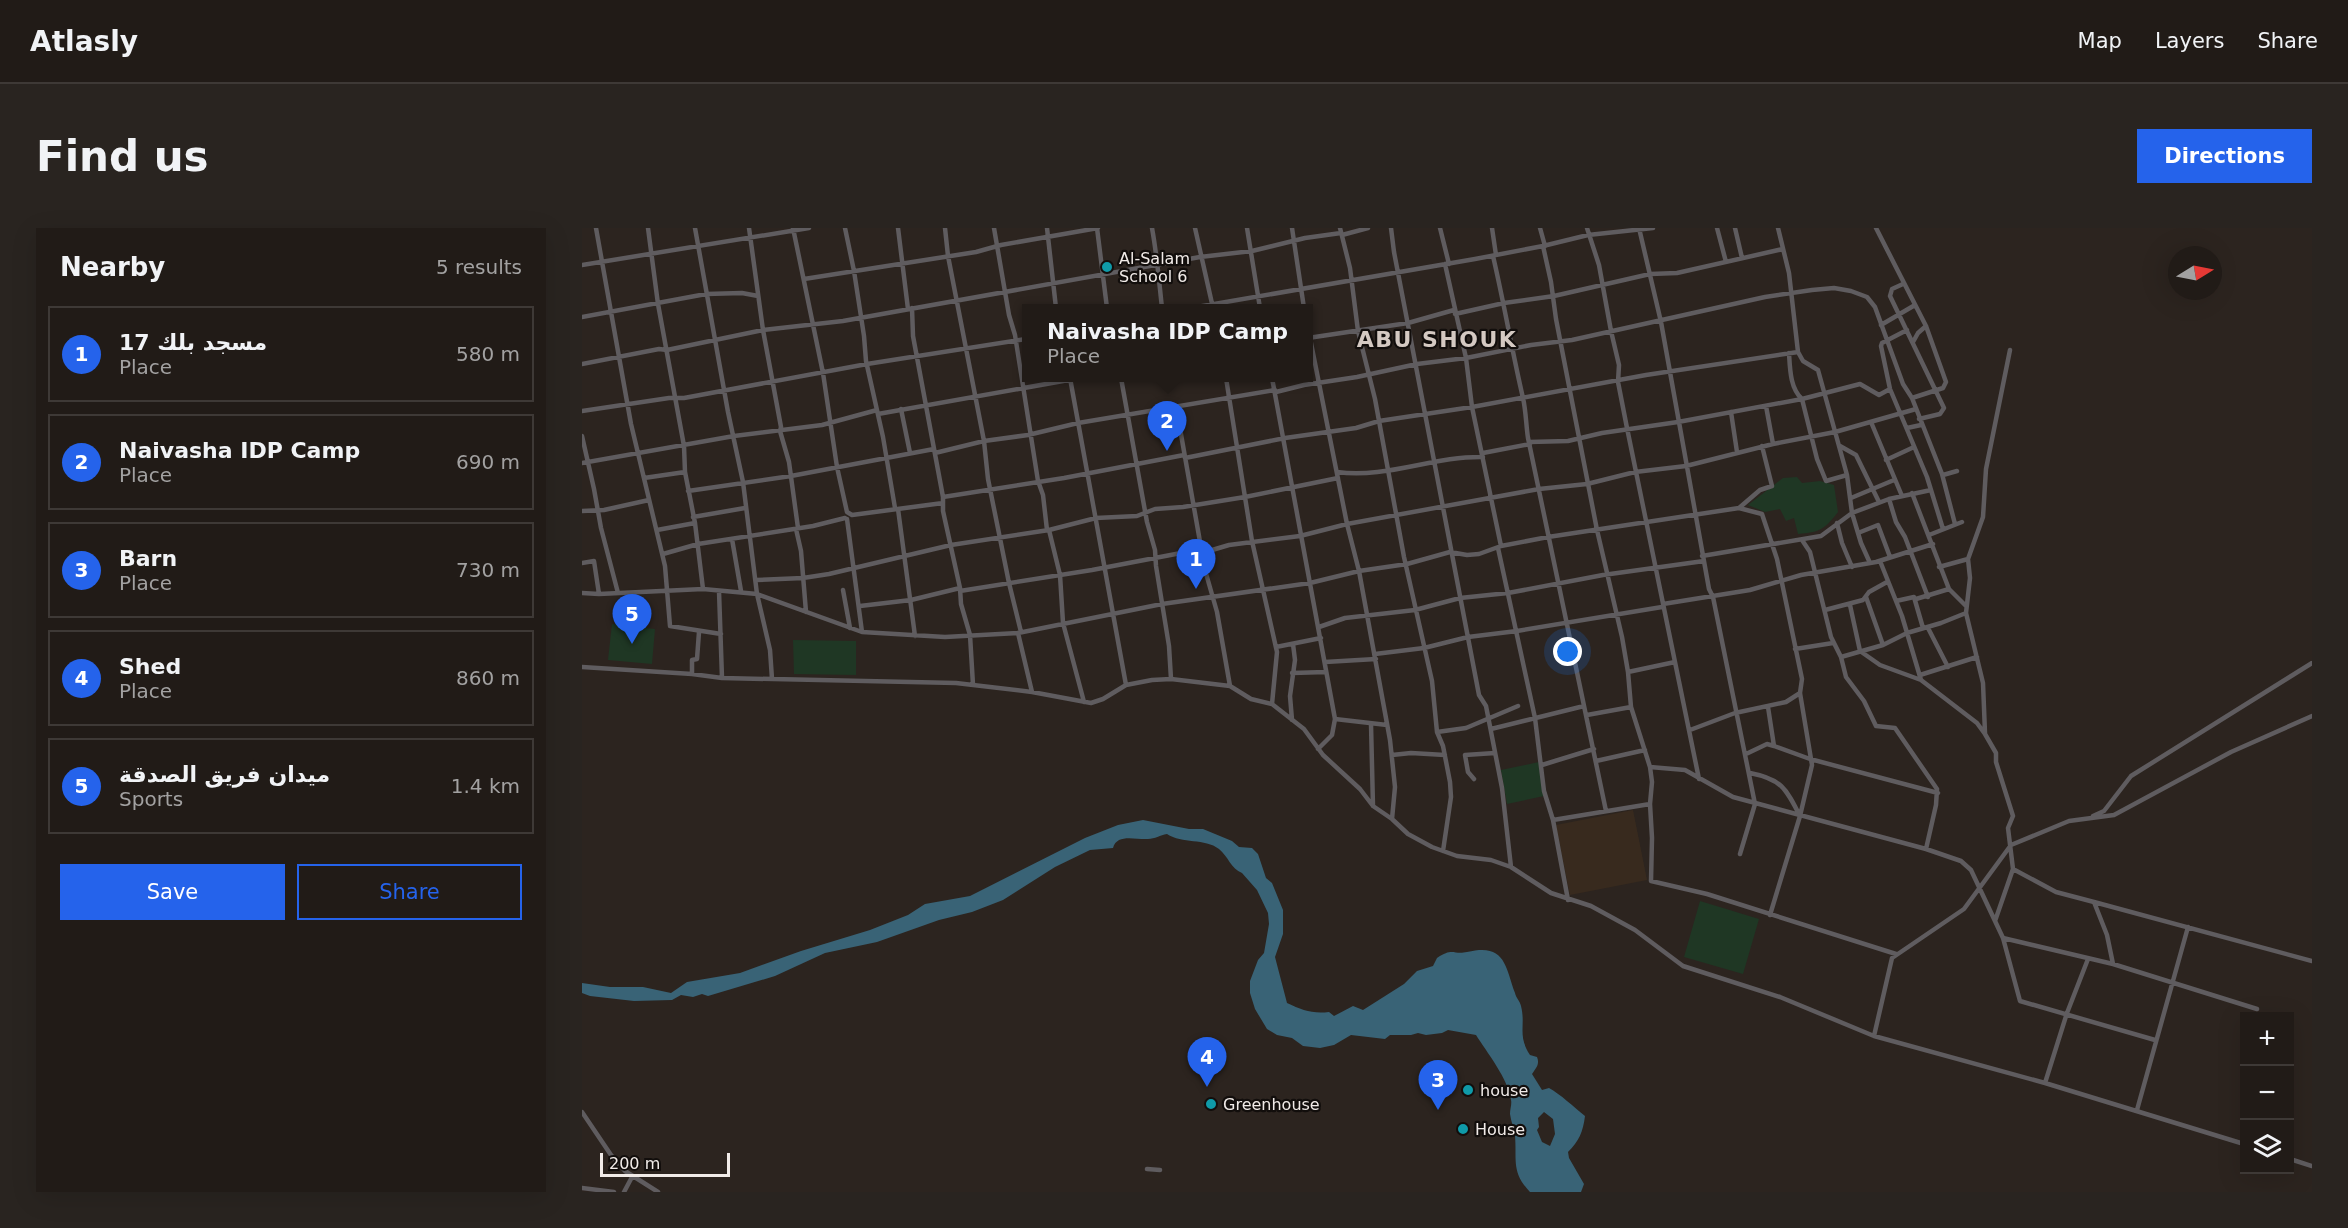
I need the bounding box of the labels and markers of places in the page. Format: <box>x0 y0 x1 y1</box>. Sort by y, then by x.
place label: Al-Salam School 6 <box>1119 249 1190 286</box>
marker: Al-Salam School 6 <box>1100 260 1114 274</box>
pin: 2 <box>1148 402 1186 451</box>
pin: 1 <box>1176 540 1216 589</box>
pin: 5 <box>613 594 652 644</box>
pin: 4 <box>1188 1038 1226 1087</box>
pin: 3 <box>1418 1060 1458 1110</box>
place label: house <box>1480 1081 1528 1100</box>
marker: house <box>1461 1083 1475 1097</box>
place label: Greenhouse <box>1223 1095 1320 1114</box>
marker: Greenhouse <box>1204 1097 1218 1111</box>
place label: House <box>1475 1120 1525 1139</box>
marker: House <box>1456 1122 1470 1136</box>

